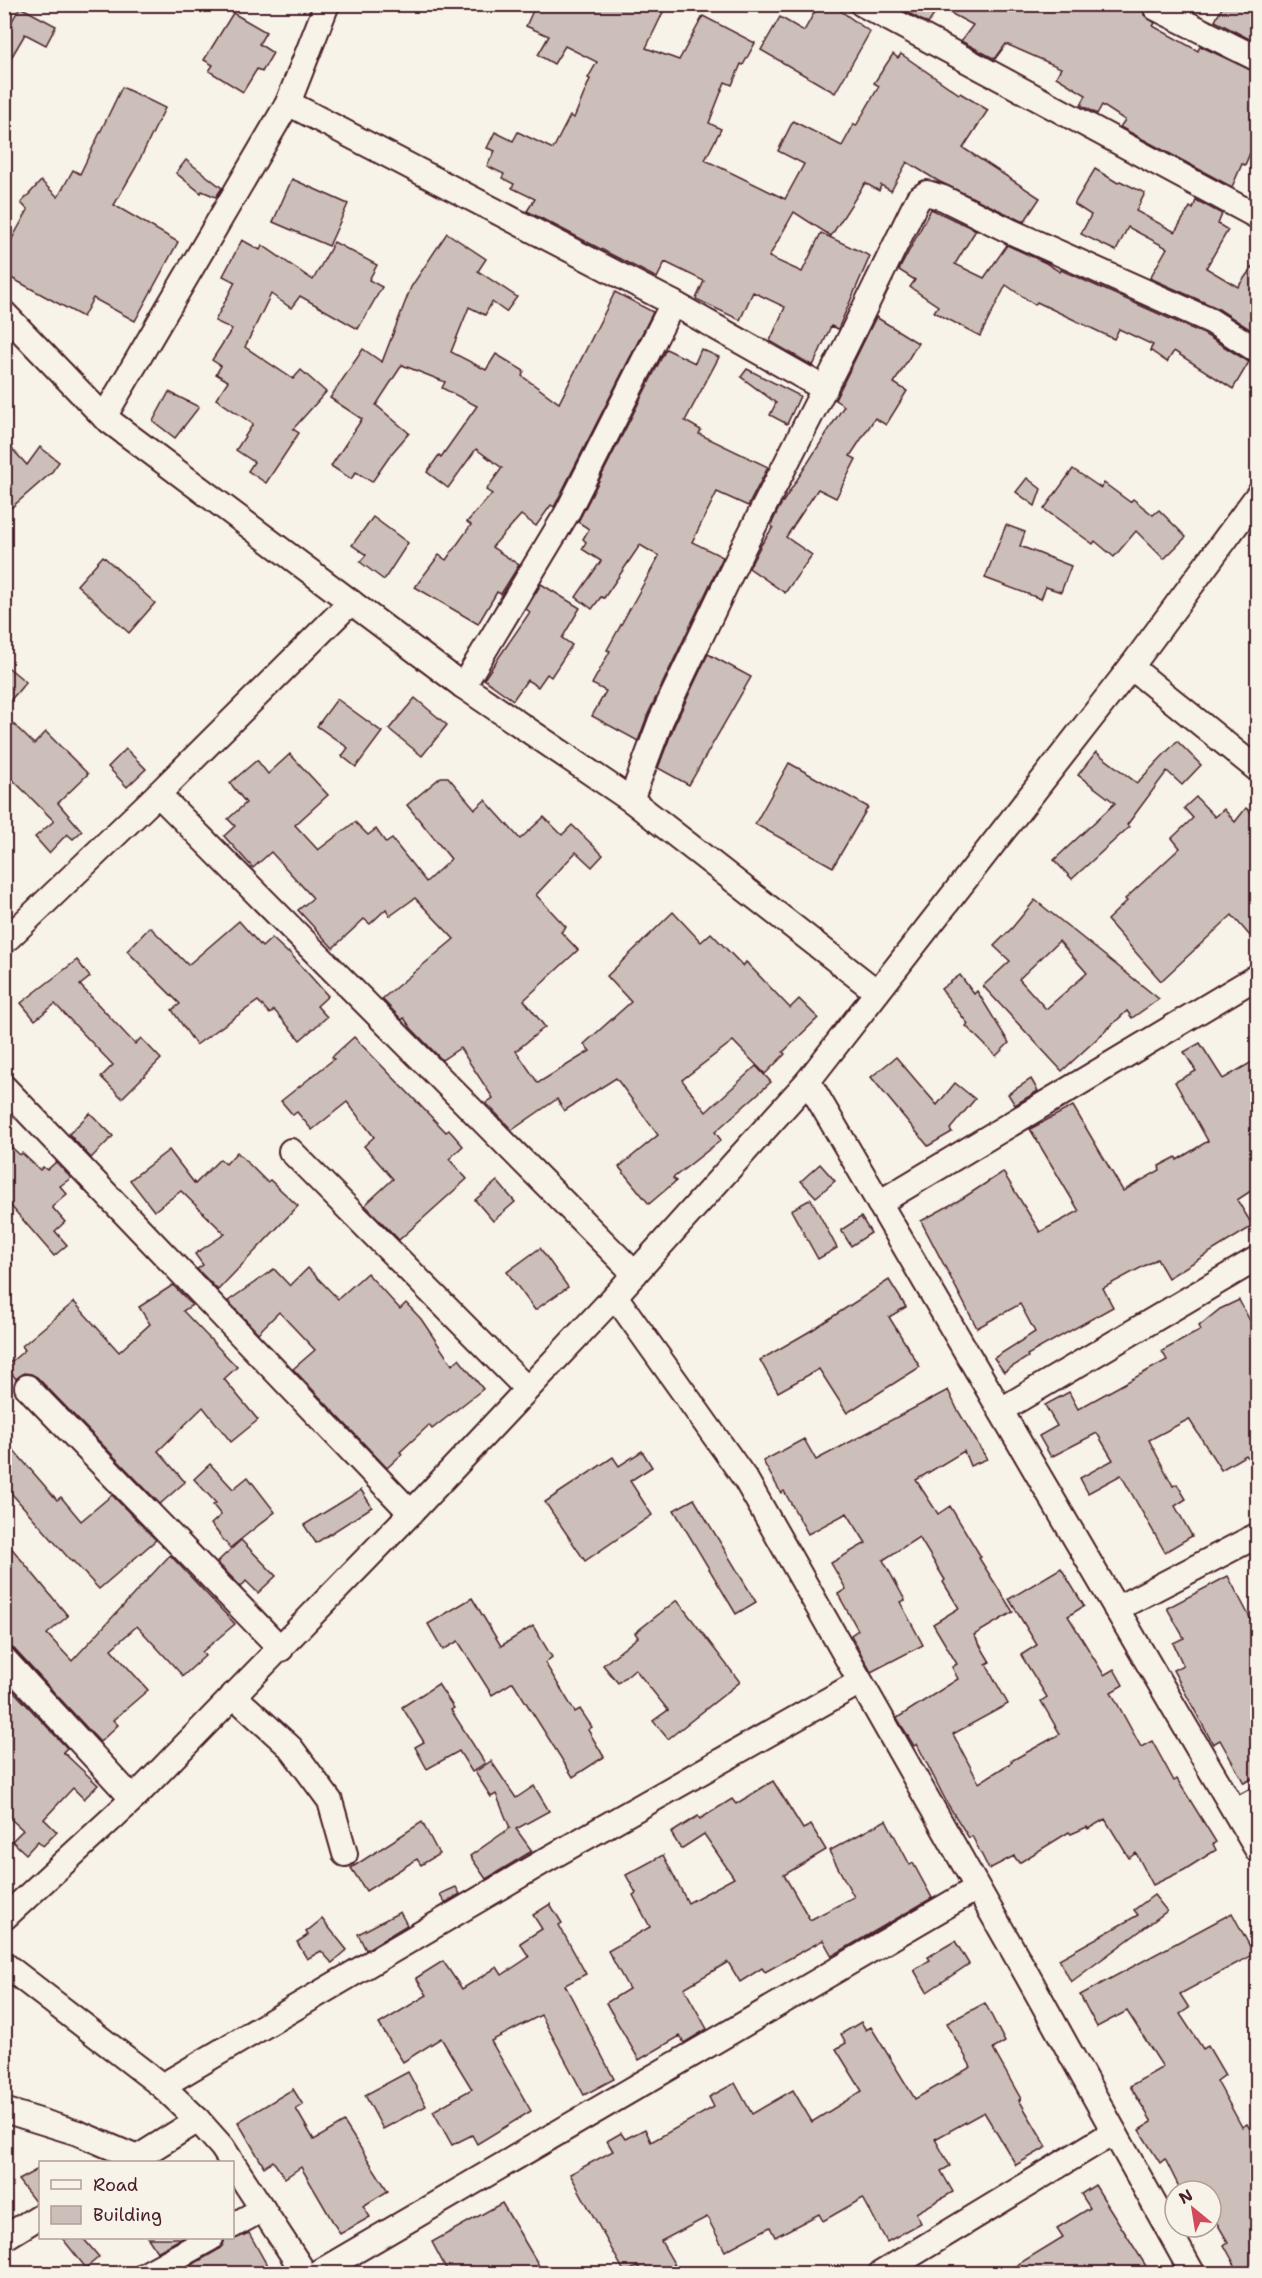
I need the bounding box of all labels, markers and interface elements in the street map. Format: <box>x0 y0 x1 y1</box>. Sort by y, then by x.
legend <box>39 2161 234 2239</box>
text: Road <box>93 2173 138 2197</box>
north arrow <box>1163 2179 1223 2239</box>
text: N <box>1175 2184 1196 2209</box>
text: Building <box>93 2203 162 2227</box>

